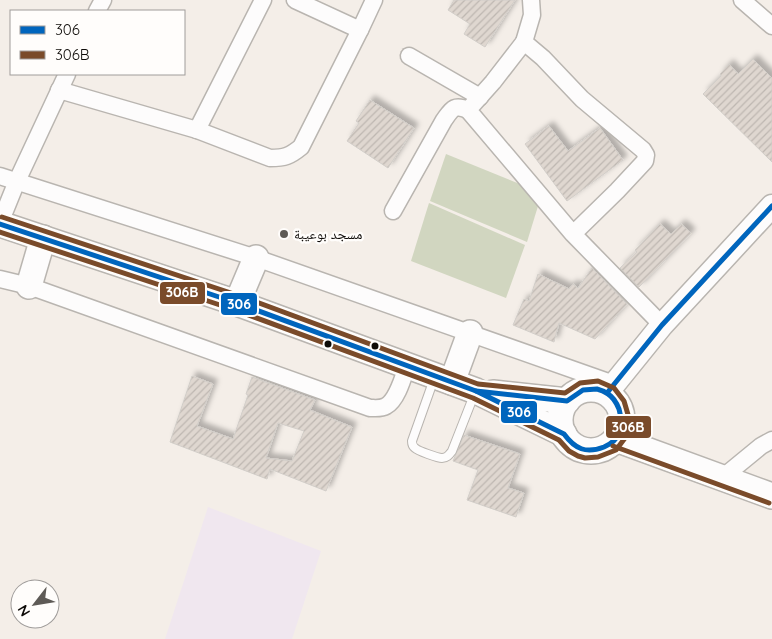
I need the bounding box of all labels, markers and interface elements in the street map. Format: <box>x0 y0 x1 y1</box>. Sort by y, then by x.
legend <box>10 10 185 75</box>
text: 306 <box>55 20 80 39</box>
text: 306B <box>55 45 90 64</box>
place label: مسجد بوعيبة <box>294 225 362 243</box>
marker: مسجد بوعيبة <box>278 228 290 240</box>
line badge: 306B <box>159 281 206 305</box>
text: 306B <box>165 283 199 301</box>
line badge: 306 <box>220 292 258 316</box>
text: 306 <box>227 295 251 313</box>
unlabelled marker <box>323 339 333 349</box>
unlabelled marker <box>370 341 380 351</box>
line badge: 306 <box>500 400 538 424</box>
text: 306 <box>507 403 531 421</box>
line badge: 306B <box>605 415 652 439</box>
text: 306B <box>611 418 645 436</box>
north arrow <box>10 579 60 629</box>
text: N <box>13 602 34 620</box>

